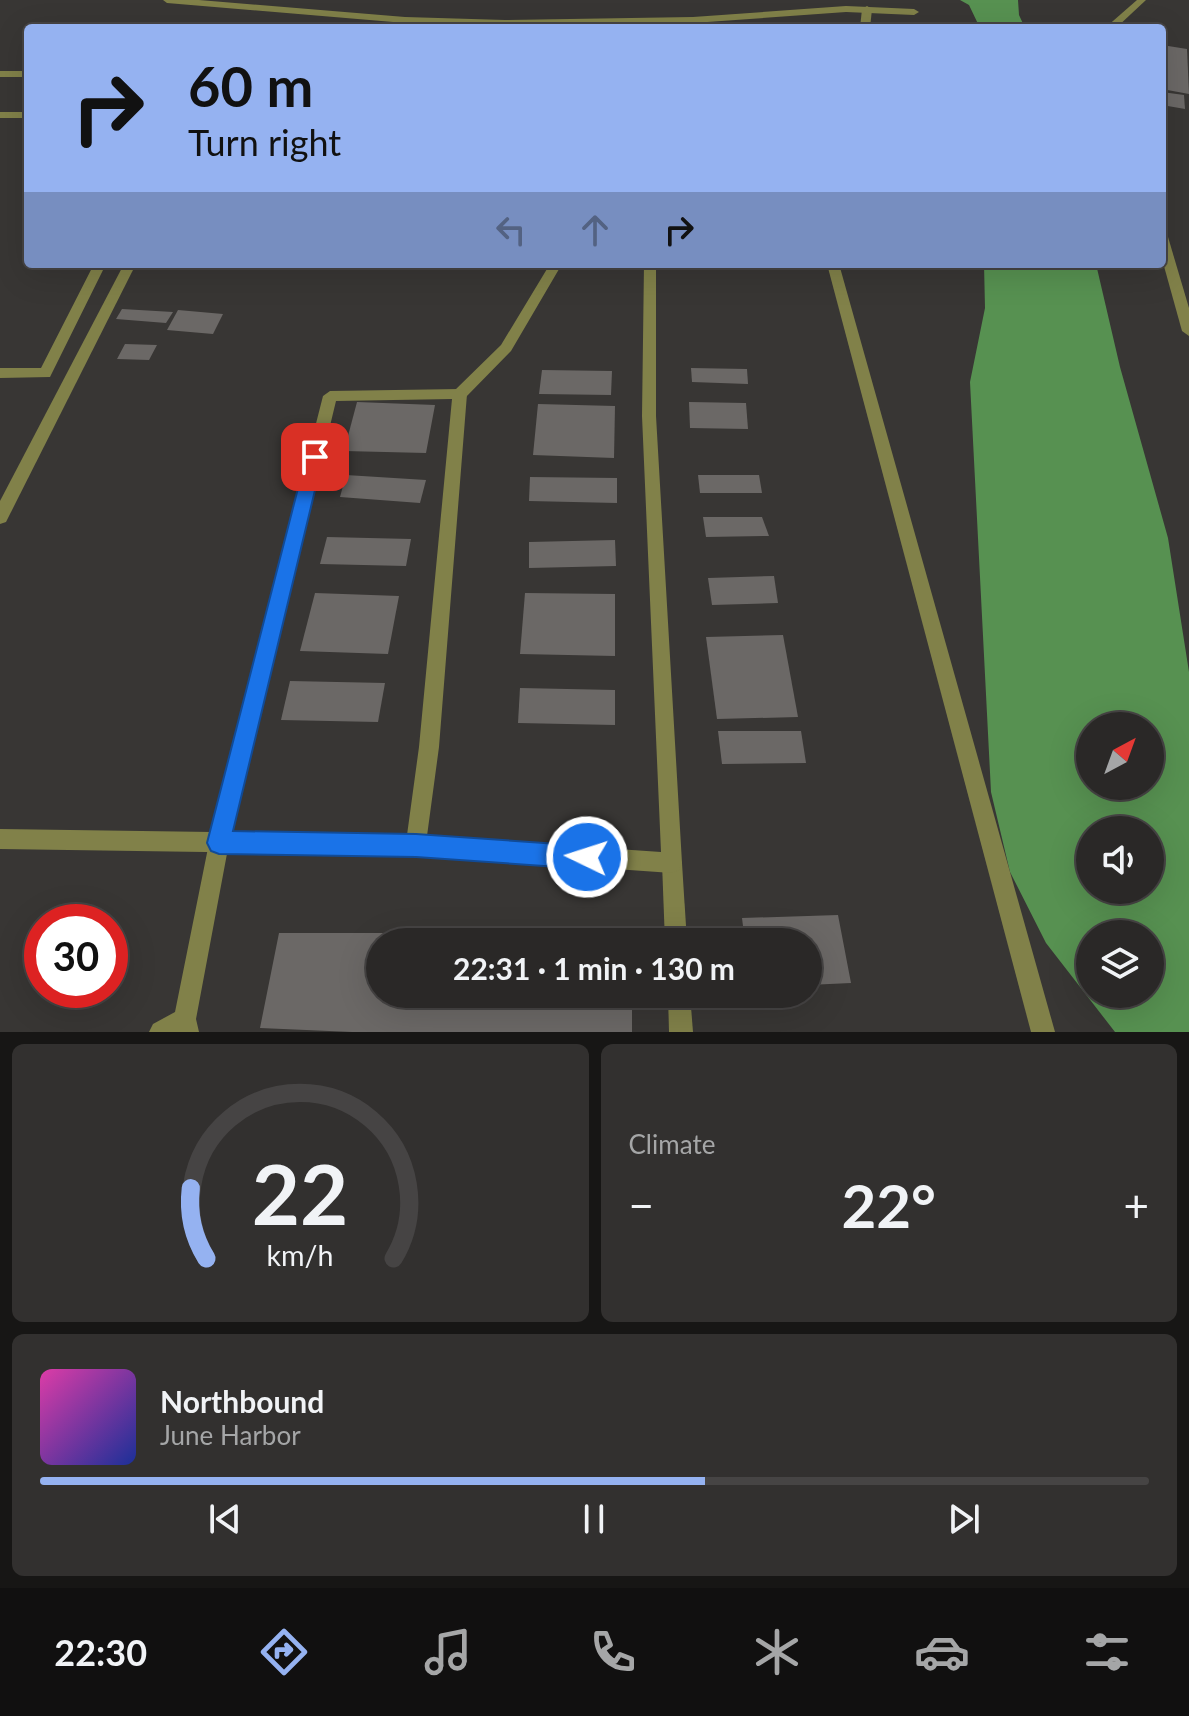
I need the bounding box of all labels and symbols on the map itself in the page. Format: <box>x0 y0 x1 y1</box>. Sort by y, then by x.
pin <box>281 423 349 491</box>
north arrow <box>1076 712 1164 800</box>
position arrow <box>545 815 629 899</box>
speed limit sign: 30 <box>24 904 128 1008</box>

